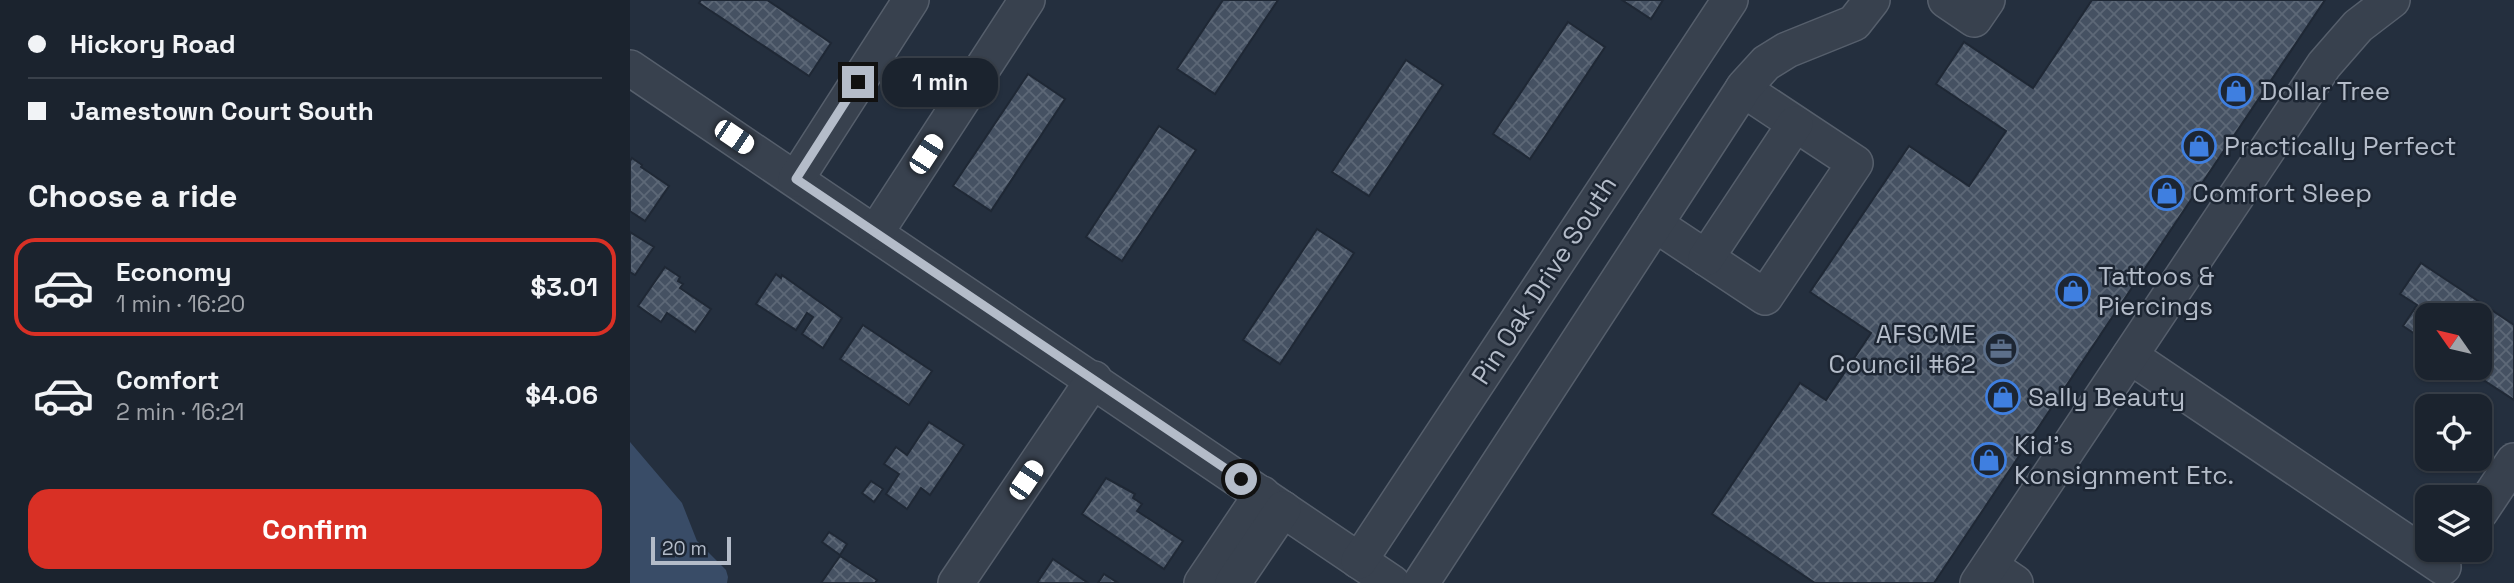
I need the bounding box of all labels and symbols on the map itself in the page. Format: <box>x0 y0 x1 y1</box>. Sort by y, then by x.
callout: 1 min <box>882 57 998 106</box>
route end <box>842 66 874 98</box>
shop icon: Dollar Tree <box>2217 72 2255 110</box>
place label: Dollar Tree <box>2260 74 2390 108</box>
car <box>711 117 758 157</box>
shop icon: Practically Perfect <box>2180 127 2218 165</box>
place label: Practically Perfect <box>2224 129 2456 163</box>
car <box>906 131 947 177</box>
street label: Pin Oak Drive South <box>1464 169 1624 391</box>
shop icon: Comfort Sleep <box>2148 174 2186 212</box>
place label: Comfort Sleep <box>2192 176 2372 210</box>
place label: Tattoos & Piercings <box>2098 259 2215 323</box>
shop icon: Tattoos & Piercings <box>2054 272 2092 310</box>
north arrow <box>2415 303 2492 380</box>
place label: AFSCME Council #62 <box>1829 317 1976 381</box>
office icon: AFSCME Council #62 <box>1982 330 2020 368</box>
shop icon: Sally Beauty <box>1984 378 2022 416</box>
place label: Sally Beauty <box>2028 380 2185 414</box>
place label: Kid's Konsignment Etc. <box>2014 428 2234 492</box>
shop icon: Kid's Konsignment Etc. <box>1970 441 2008 479</box>
car <box>1006 457 1047 503</box>
route start <box>1225 463 1257 495</box>
scale bar <box>651 534 732 566</box>

